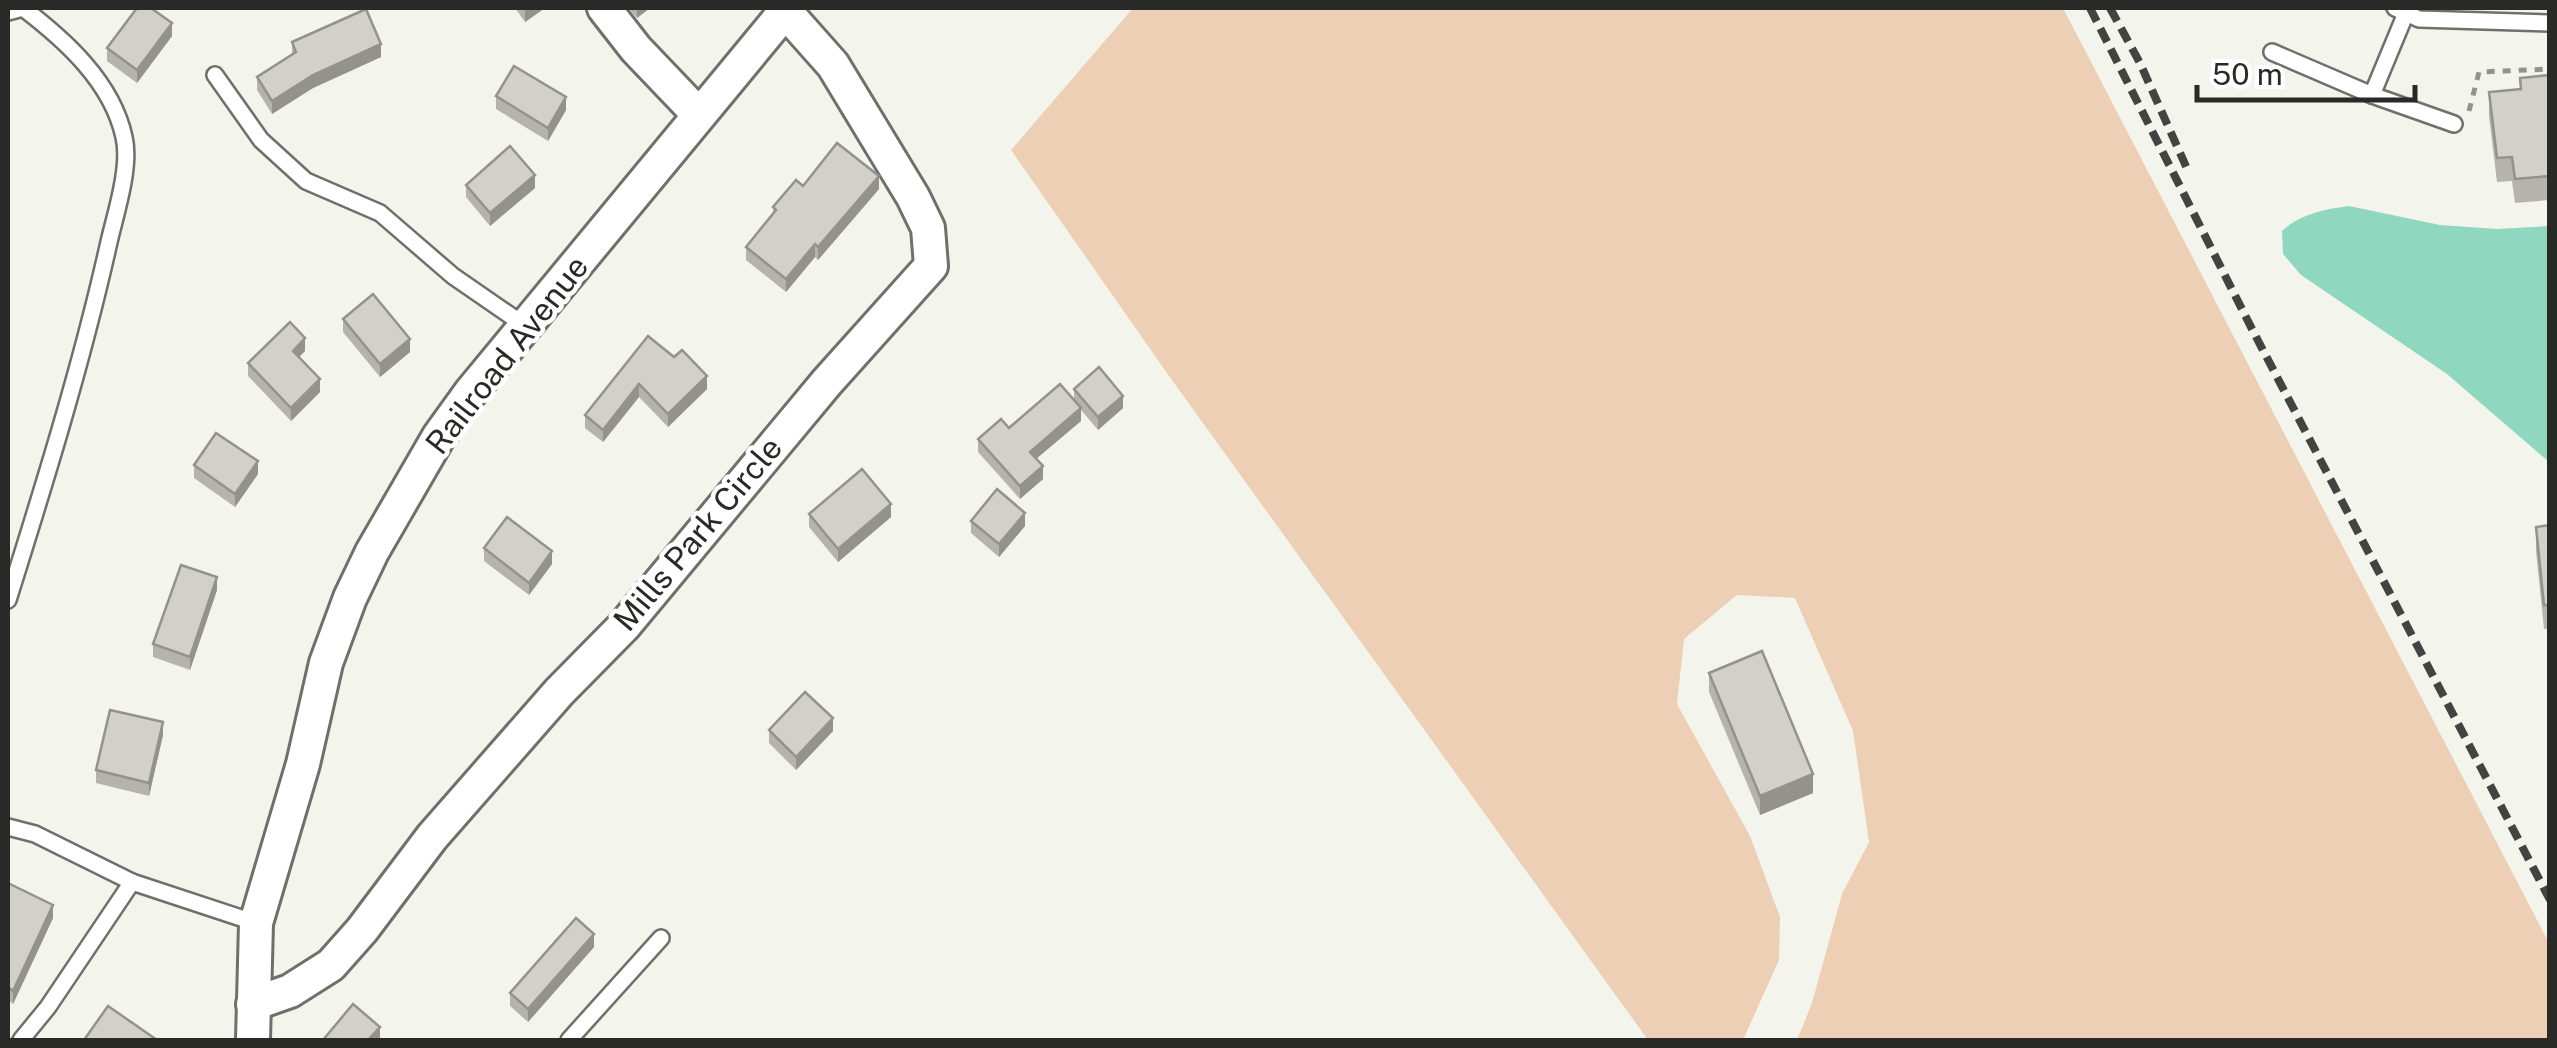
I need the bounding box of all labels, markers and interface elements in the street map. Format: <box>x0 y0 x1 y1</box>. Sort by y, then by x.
scale bar <box>2197 40 2414 102</box>
text: 50 m <box>2212 56 2283 92</box>
street label: Railroad Avenue <box>418 248 595 461</box>
street label: Mills Park Circle <box>606 429 789 638</box>

